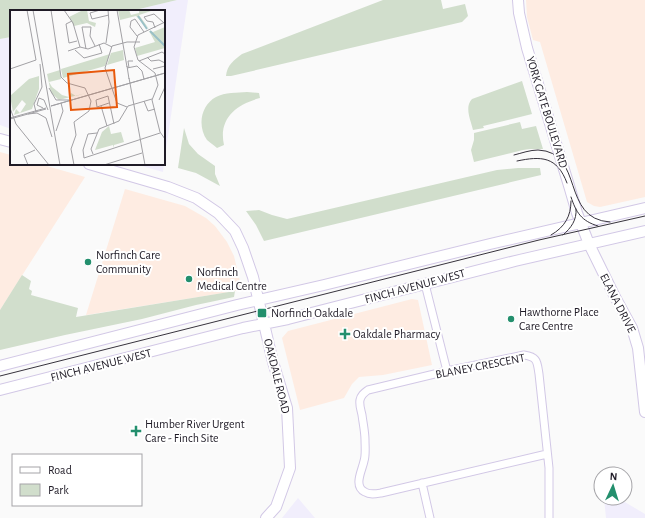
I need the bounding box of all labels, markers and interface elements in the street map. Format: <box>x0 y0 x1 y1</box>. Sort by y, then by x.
inset map <box>10 10 165 165</box>
street label: YORK GATE BOULEVARD <box>524 55 570 169</box>
place label: Norfinch Care Community <box>96 249 160 276</box>
marker: Norfinch Care Community <box>83 257 93 267</box>
place label: Norfinch Medical Centre <box>197 266 267 292</box>
street label: FINCH AVENUE WEST <box>364 267 467 305</box>
street label: ELANA DRIVE <box>598 271 638 335</box>
marker: Norfinch Medical Centre <box>184 274 194 284</box>
place label: Hawthorne Place Care Centre <box>519 306 599 332</box>
marker: Norfinch Oakdale <box>256 307 268 319</box>
place label: Norfinch Oakdale <box>271 307 353 319</box>
marker: Hawthorne Place Care Centre <box>506 314 516 324</box>
place label: Oakdale Pharmacy <box>353 328 440 341</box>
marker: Oakdale Pharmacy <box>340 329 350 339</box>
street label: OAKDALE ROAD <box>262 337 292 415</box>
street label: FINCH AVENUE WEST <box>49 347 153 383</box>
street label: BLANEY CRESCENT <box>434 351 526 381</box>
place label: Humber River Urgent Care - Finch Site <box>145 418 245 444</box>
marker: Humber River Urgent Care - Finch Site <box>130 425 142 437</box>
legend <box>12 454 142 506</box>
text: Road <box>48 464 72 476</box>
north arrow <box>593 466 633 506</box>
text: N <box>609 471 618 482</box>
text: Park <box>48 484 69 496</box>

